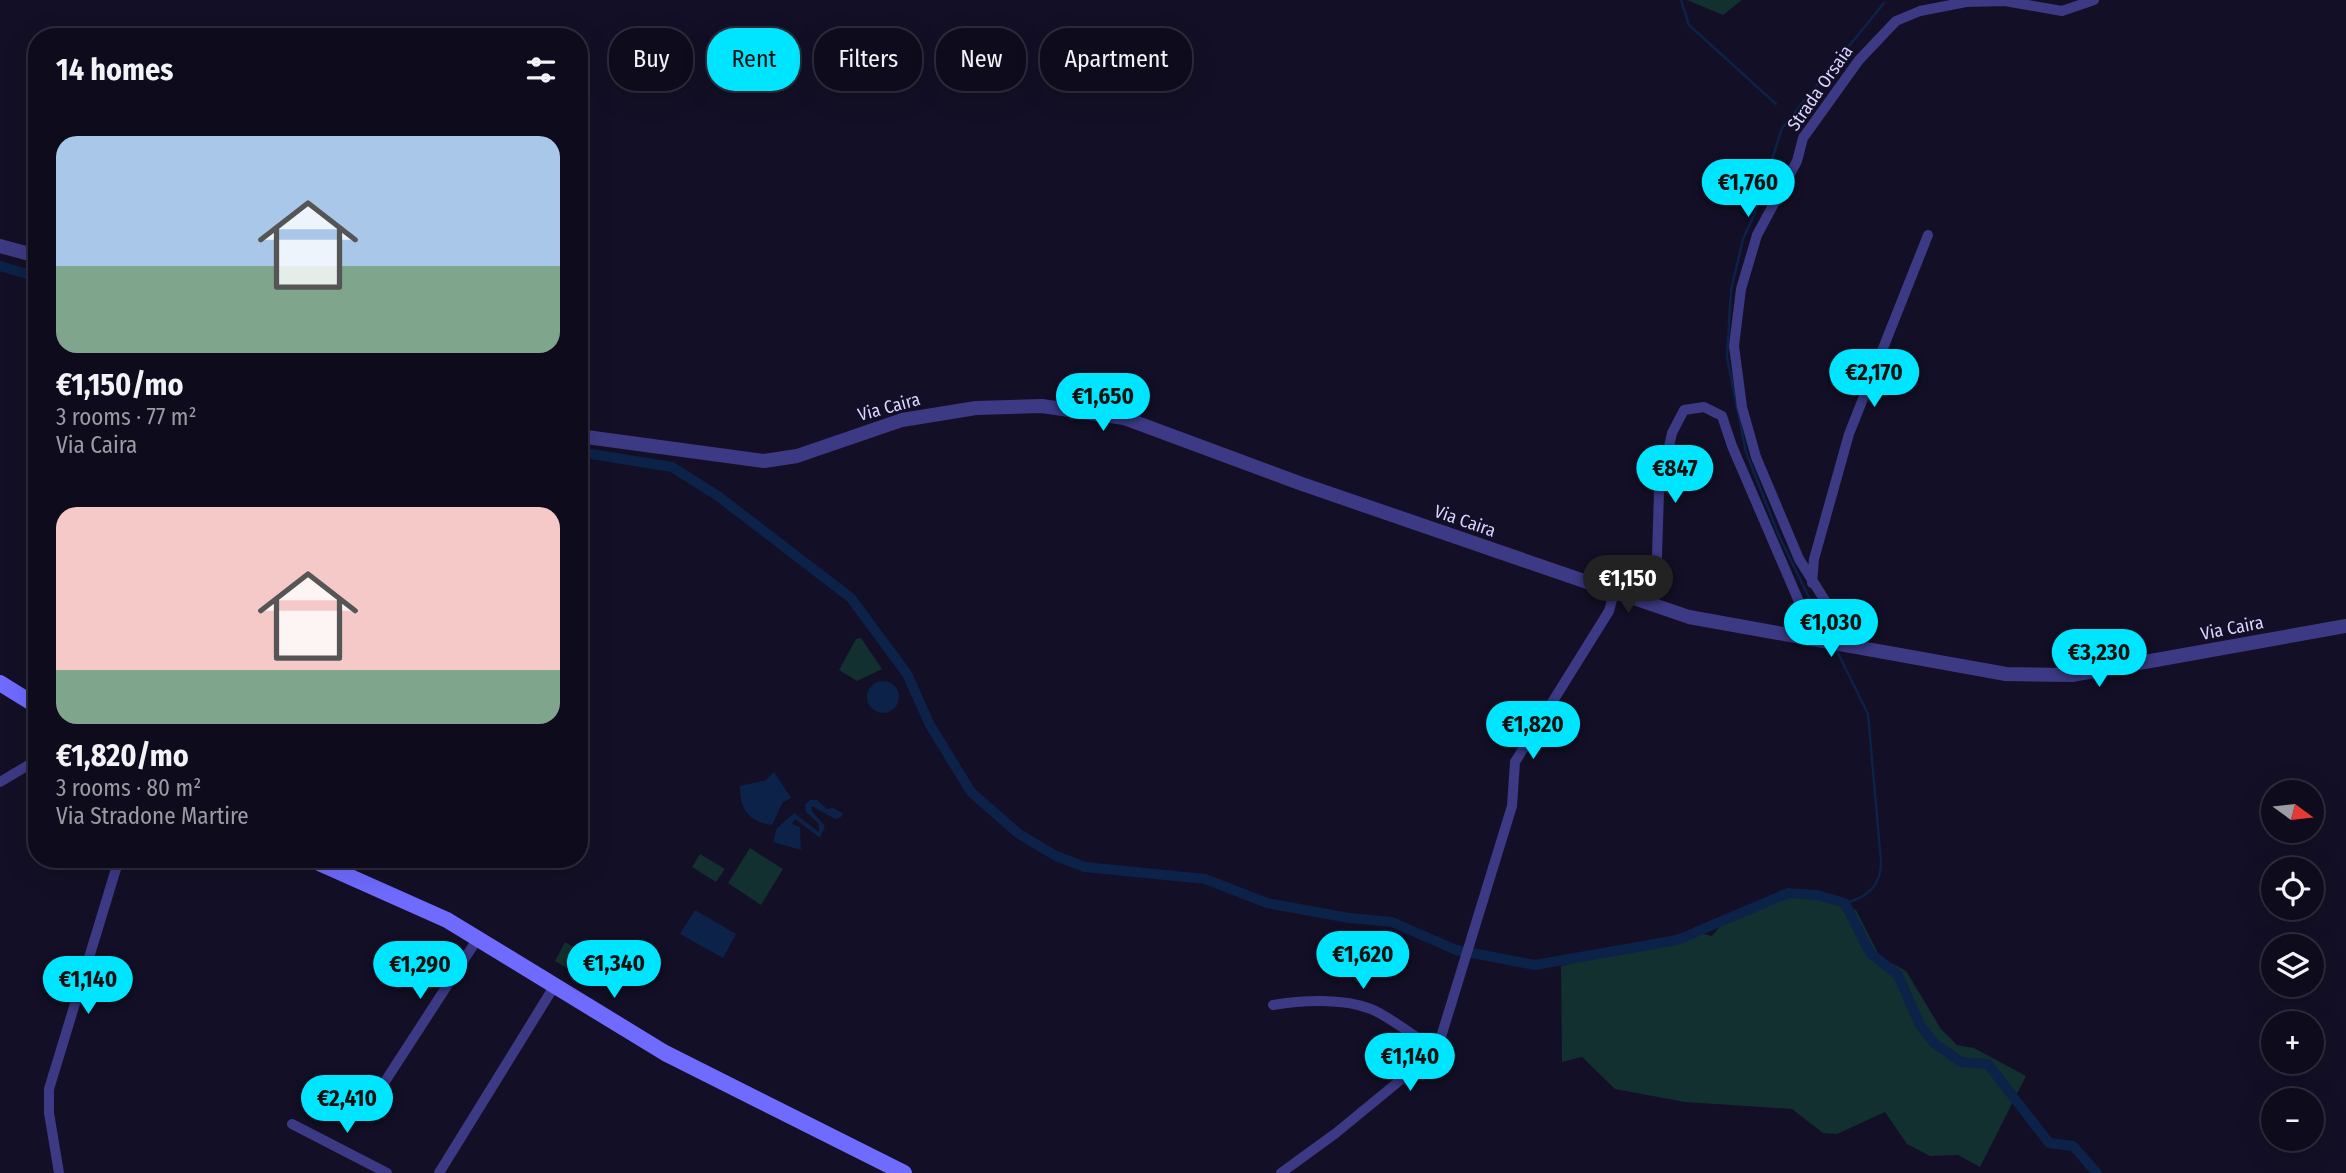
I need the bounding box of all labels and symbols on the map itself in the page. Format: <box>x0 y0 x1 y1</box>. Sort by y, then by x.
street label: Strada Orsaia <box>1783 41 1858 135</box>
pin: €1,760 <box>1691 160 1805 219</box>
pin: €2,170 <box>1817 350 1931 409</box>
pin: €1,650 <box>1046 374 1160 433</box>
street label: Via Caira <box>855 388 923 426</box>
pin: €847 <box>1634 446 1716 505</box>
street label: Via Caira <box>1431 500 1499 542</box>
pin: €1,150 <box>1571 556 1685 615</box>
pin: €1,030 <box>1774 600 1888 659</box>
street label: Via Caira <box>2199 611 2265 645</box>
pin: €3,230 <box>2042 630 2156 689</box>
pin: €1,820 <box>1476 702 1590 761</box>
north arrow <box>2261 780 2324 844</box>
pin: €1,620 <box>1306 932 1420 991</box>
pin: €1,340 <box>557 940 671 1000</box>
pin: €1,290 <box>363 942 477 1001</box>
pin: €1,140 <box>31 956 145 1016</box>
pin: €1,140 <box>1353 1034 1467 1093</box>
pin: €2,410 <box>290 1076 404 1135</box>

